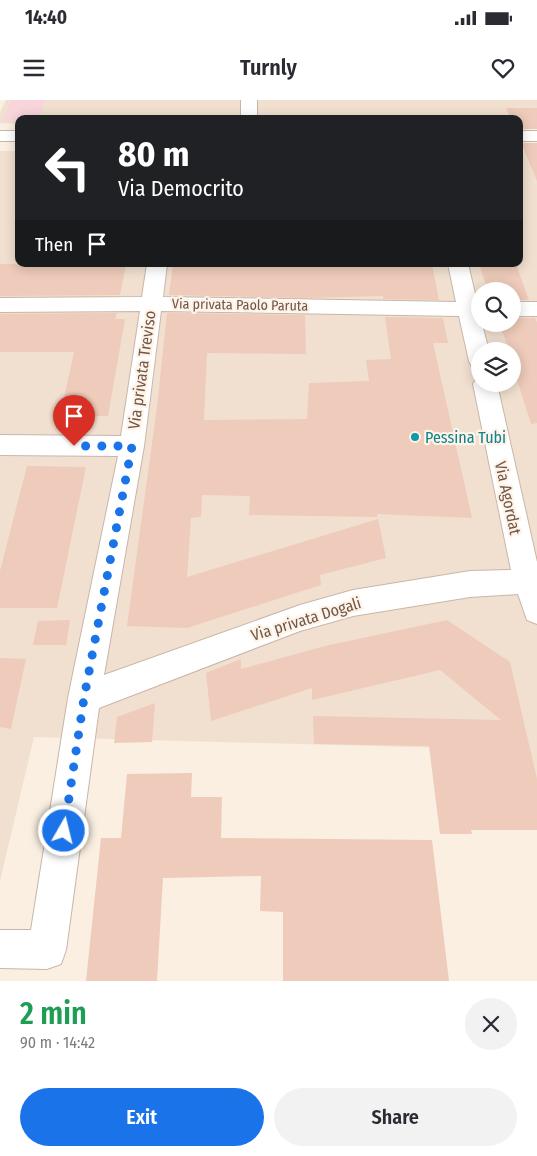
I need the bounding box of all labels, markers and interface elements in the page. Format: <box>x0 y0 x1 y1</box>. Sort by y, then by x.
text: 14:40 <box>25 6 67 29</box>
icon: menu <box>20 54 48 82</box>
text: Turnly <box>240 54 297 81</box>
icon: heart <box>489 54 517 82</box>
text: 80 m <box>118 133 190 175</box>
icon: left <box>35 135 100 200</box>
text: Via Democrito <box>118 175 244 202</box>
icon: arrive <box>83 230 111 258</box>
text: Then <box>35 233 73 256</box>
map controls <box>471 282 521 392</box>
button: search <box>471 282 521 332</box>
street label: Via privata Paolo Paruta <box>172 295 308 315</box>
street label: Via privata Treviso <box>124 309 160 431</box>
button: layers <box>471 342 521 392</box>
pin <box>53 395 95 446</box>
icon: arrive <box>60 402 88 430</box>
place label: Pessina Tubi <box>425 428 506 447</box>
marker: Pessina Tubi <box>409 431 421 443</box>
street label: Via Agordat <box>491 460 525 537</box>
street label: Via privata Dogali <box>249 593 363 645</box>
position arrow <box>37 804 89 856</box>
text: 2 min <box>20 996 87 1032</box>
button: close <box>465 998 517 1050</box>
text: 90 m · 14:42 <box>20 1033 95 1052</box>
button: Exit <box>20 1088 264 1146</box>
button: Share <box>274 1088 517 1146</box>

